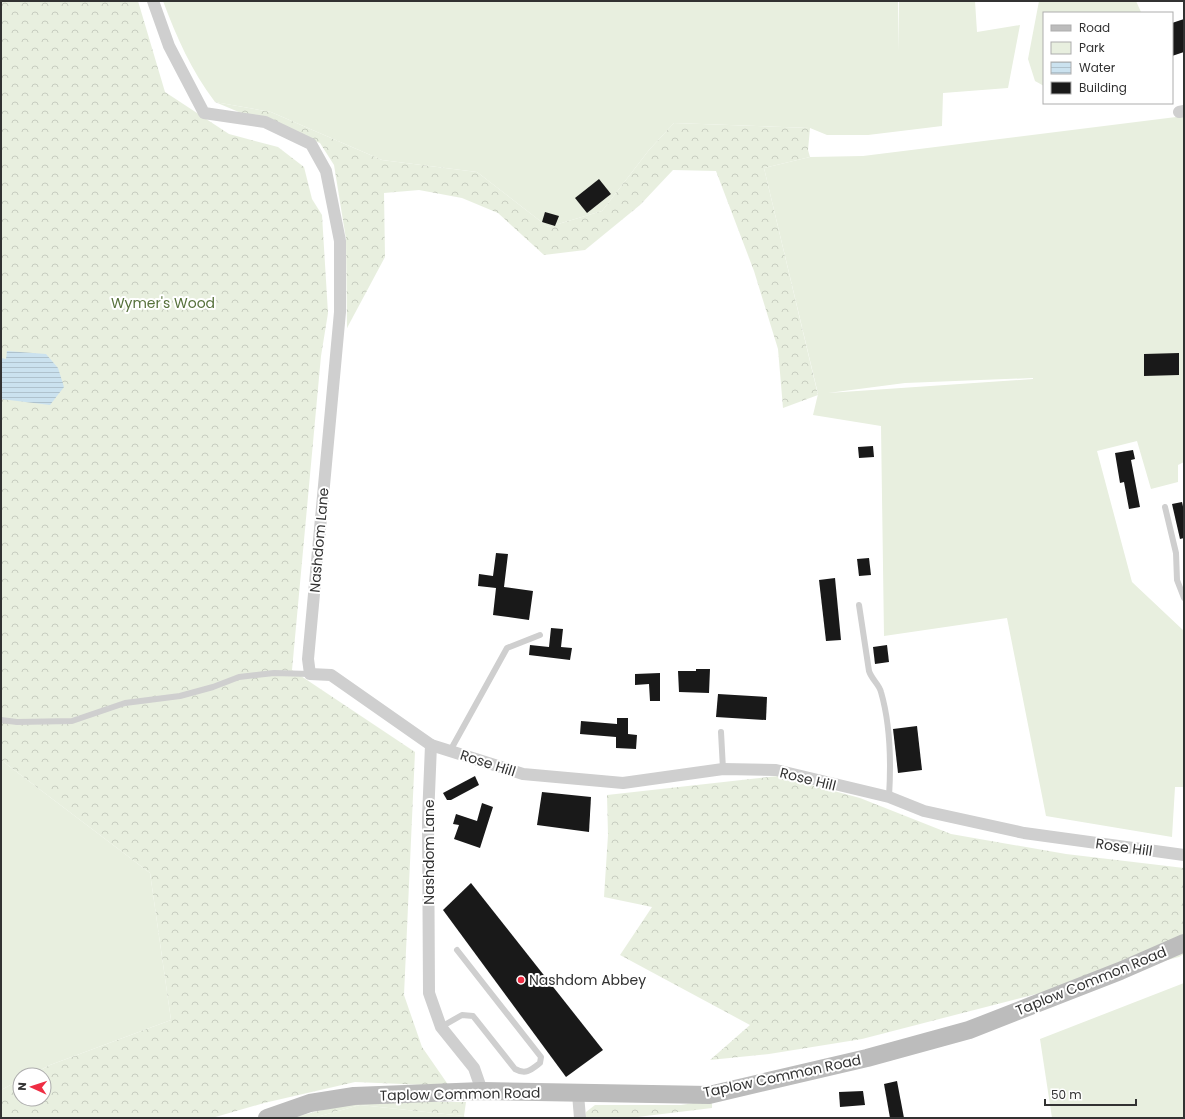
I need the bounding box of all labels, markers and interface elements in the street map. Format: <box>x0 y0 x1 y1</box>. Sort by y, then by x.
legend <box>1043 12 1173 104</box>
text: Road <box>1079 19 1110 36</box>
text: Park <box>1079 39 1106 56</box>
text: Water <box>1079 59 1116 76</box>
text: Building <box>1079 79 1127 96</box>
park label: Wymer's Wood <box>111 293 215 313</box>
street label: Nashdom Lane <box>304 486 334 593</box>
street label: Rose Hill <box>458 745 518 781</box>
street label: Rose Hill <box>778 762 838 796</box>
street label: Nashdom Lane <box>419 799 439 905</box>
street label: Rose Hill <box>1094 833 1154 861</box>
street label: Taplow Common Road <box>1013 942 1169 1020</box>
place label: Nashdom Abbey <box>529 970 646 990</box>
marker: Nashdom Abbey <box>516 975 526 985</box>
street label: Taplow Common Road <box>701 1050 863 1102</box>
north arrow <box>12 1067 52 1107</box>
scale bar <box>1045 1081 1136 1107</box>
text: N <box>14 1082 30 1091</box>
street label: Taplow Common Road <box>379 1083 541 1105</box>
text: 50 m <box>1051 1086 1082 1103</box>

